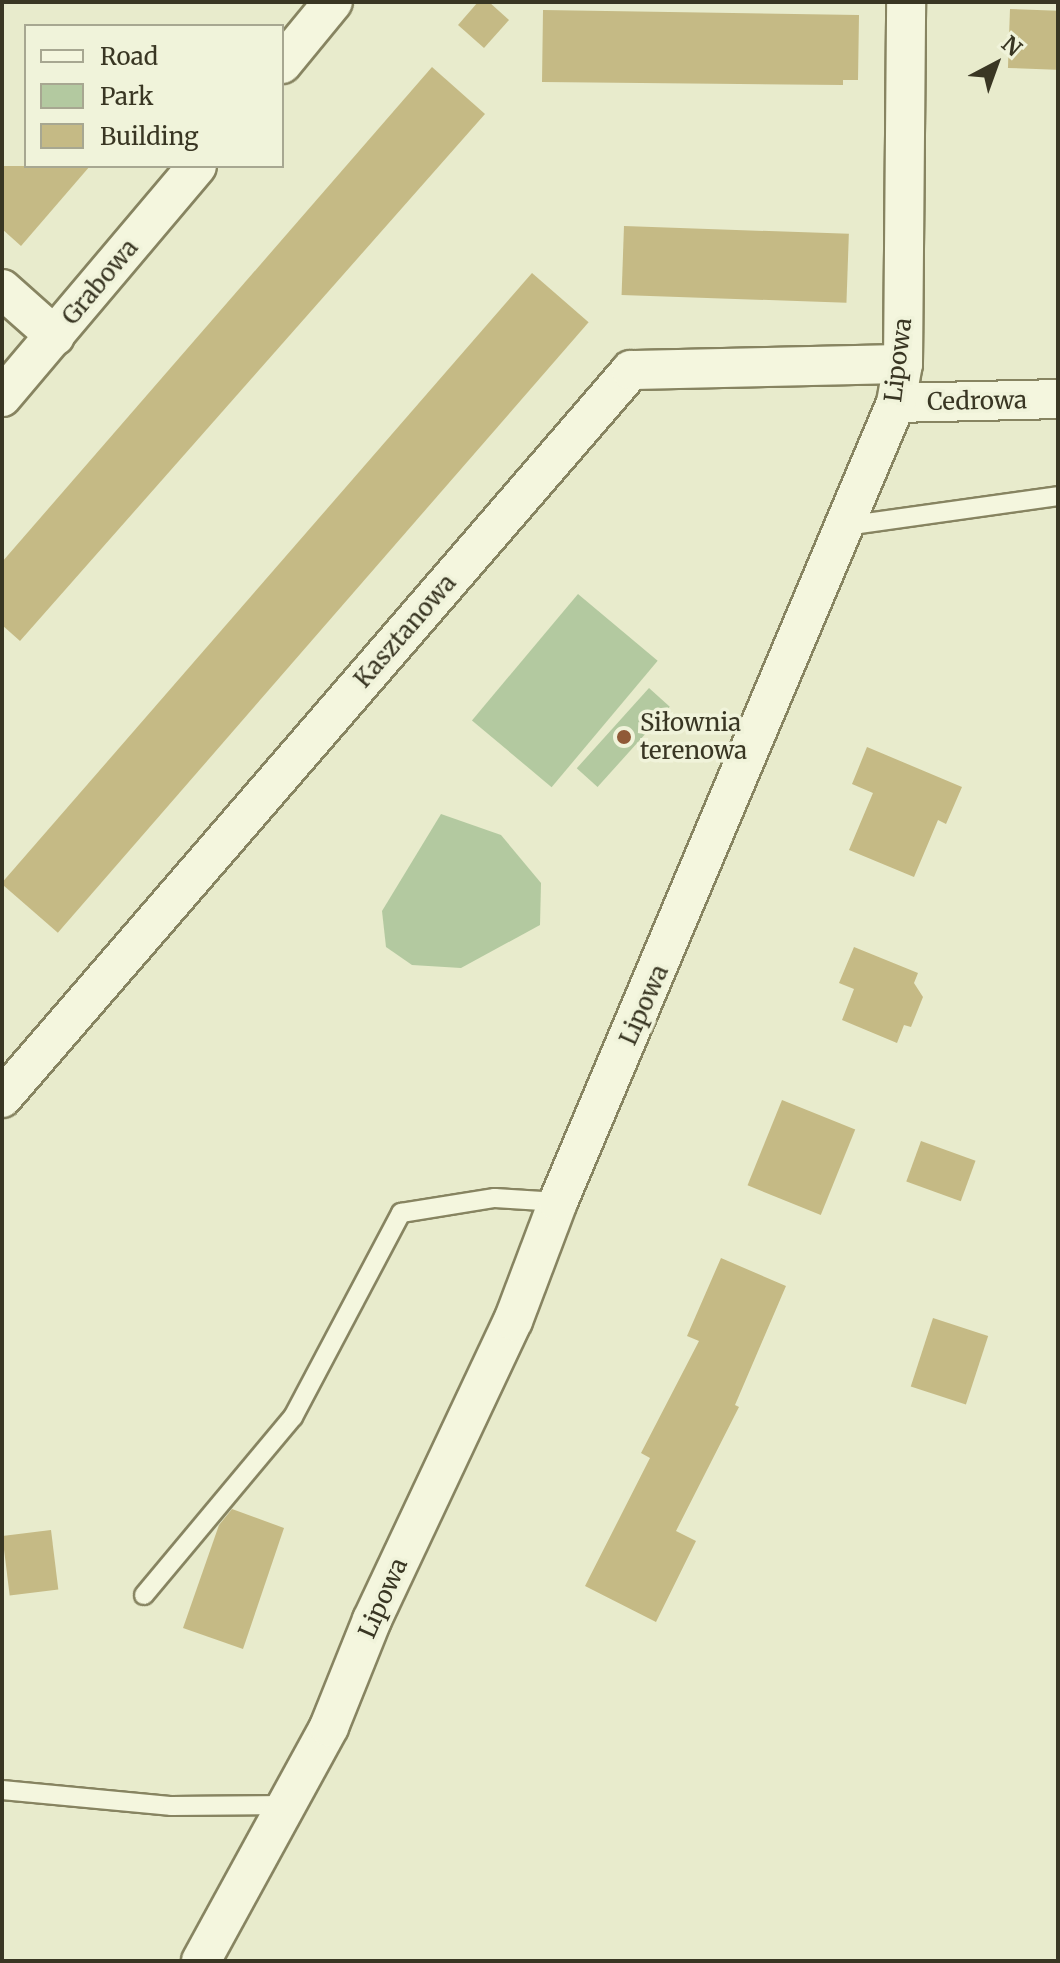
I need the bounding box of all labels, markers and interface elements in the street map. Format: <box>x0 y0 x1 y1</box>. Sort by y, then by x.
legend <box>24 24 284 168</box>
north arrow <box>956 24 1036 104</box>
text: N <box>996 30 1027 62</box>
text: Road <box>100 41 158 72</box>
text: Park <box>100 81 153 112</box>
text: Building <box>100 121 199 152</box>
street label: Grabowa <box>56 234 144 330</box>
street label: Lipowa <box>879 316 917 404</box>
street label: Cedrowa <box>927 386 1027 416</box>
street label: Kasztanowa <box>348 569 462 693</box>
place label: Siłownia terenowa <box>640 709 747 765</box>
marker: Siłownia terenowa <box>615 728 633 746</box>
street label: Lipowa <box>614 961 674 1049</box>
street label: Lipowa <box>353 1554 413 1642</box>

